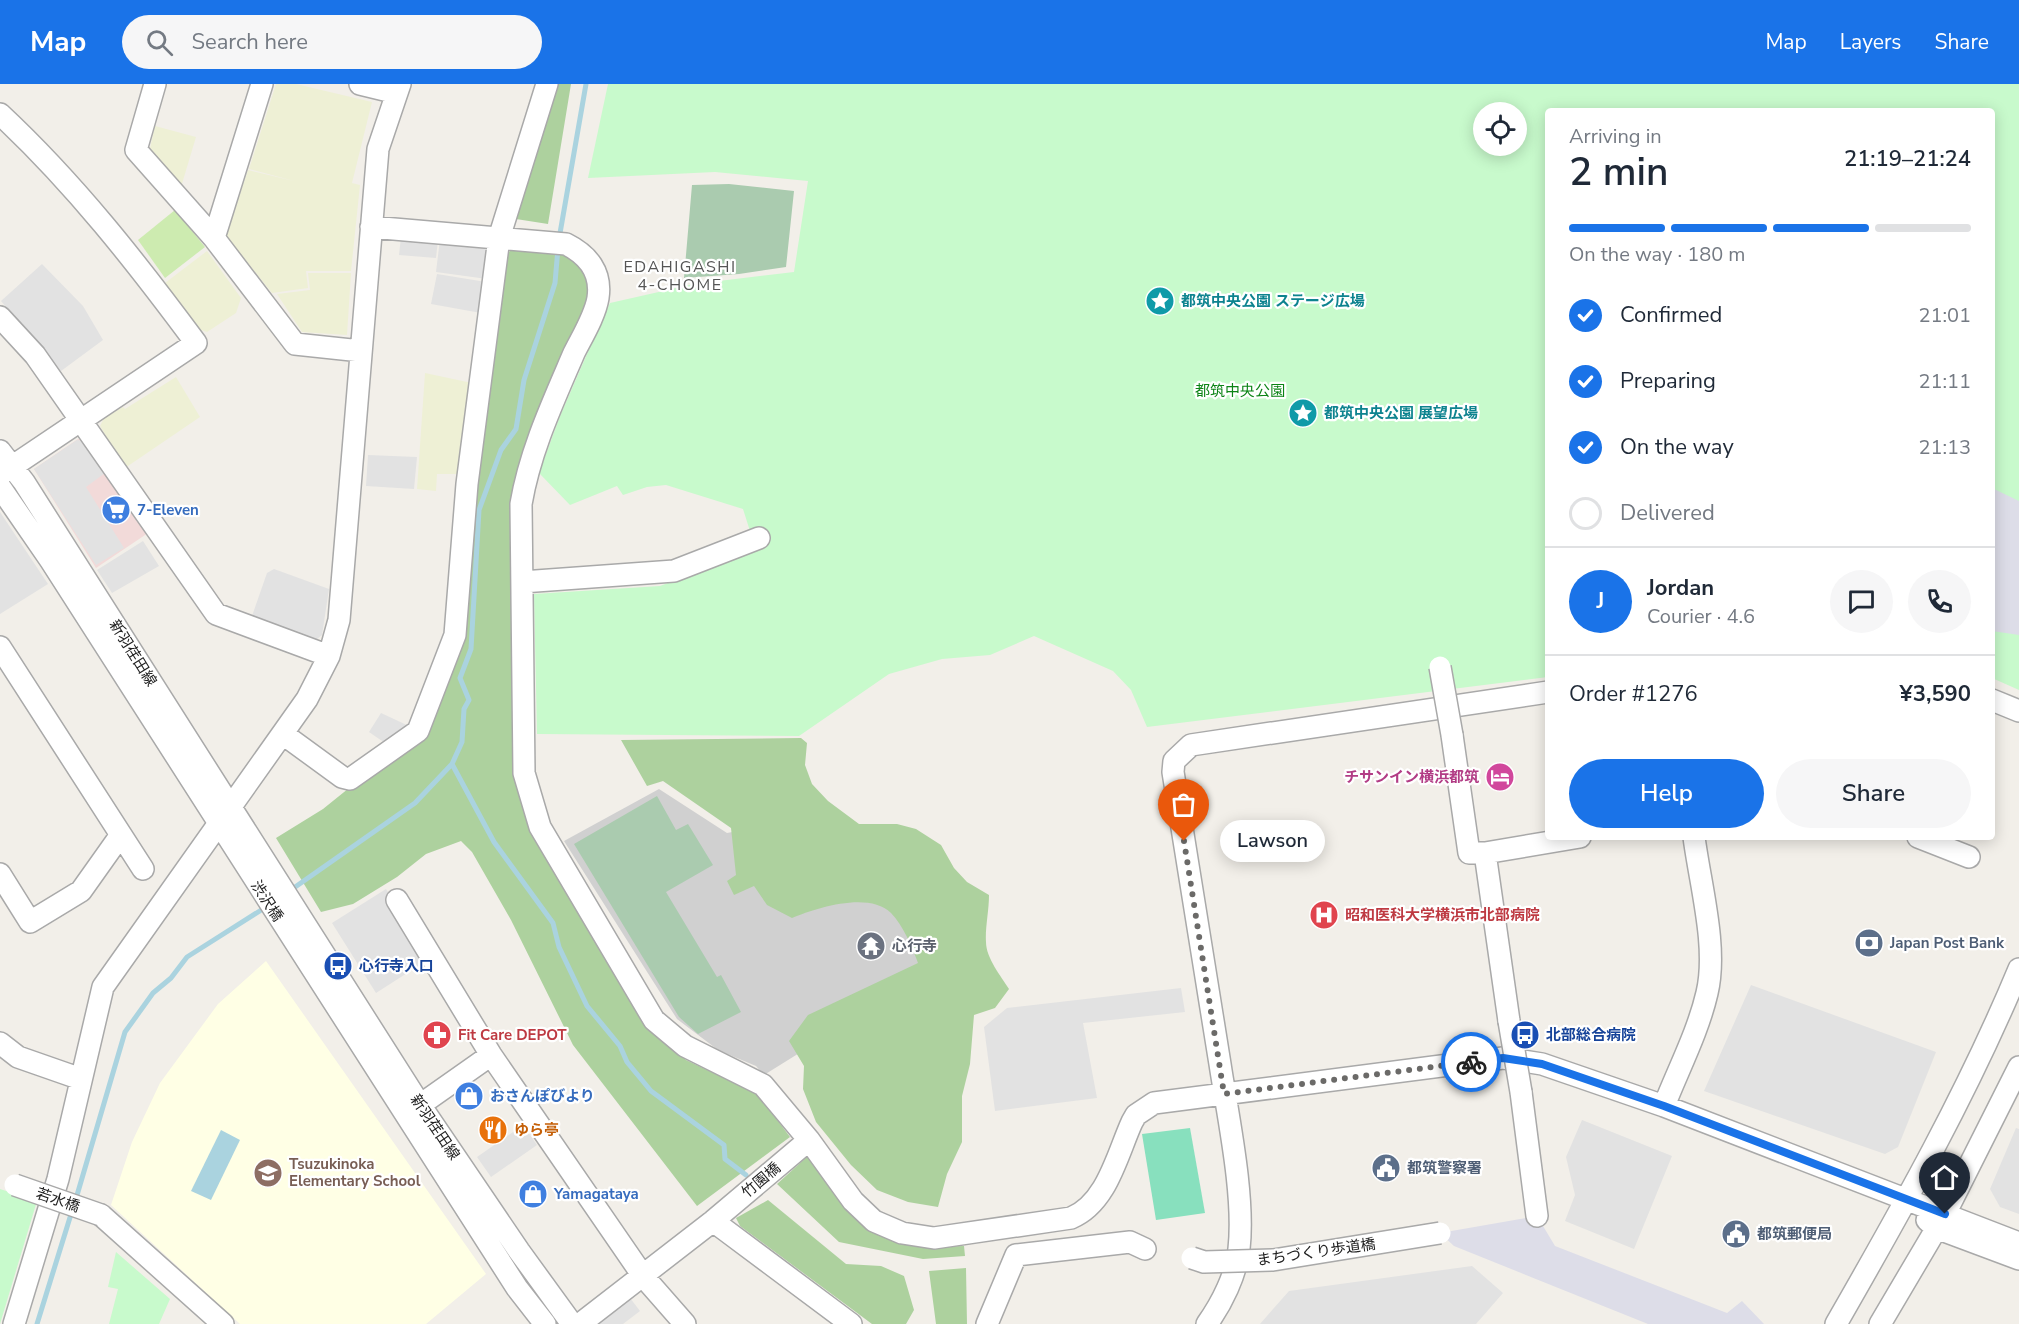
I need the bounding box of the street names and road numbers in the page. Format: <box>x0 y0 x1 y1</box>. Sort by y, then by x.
street label: 新羽荏田線 <box>105 616 161 690</box>
street label: 渋沢橋 <box>246 877 288 925</box>
street label: 新羽荏田線 <box>406 1090 464 1164</box>
street label: 竹園橋 <box>737 1158 785 1202</box>
street label: 若水橋 <box>33 1183 83 1217</box>
street label: まちづくり歩道橋 <box>1255 1234 1377 1270</box>

